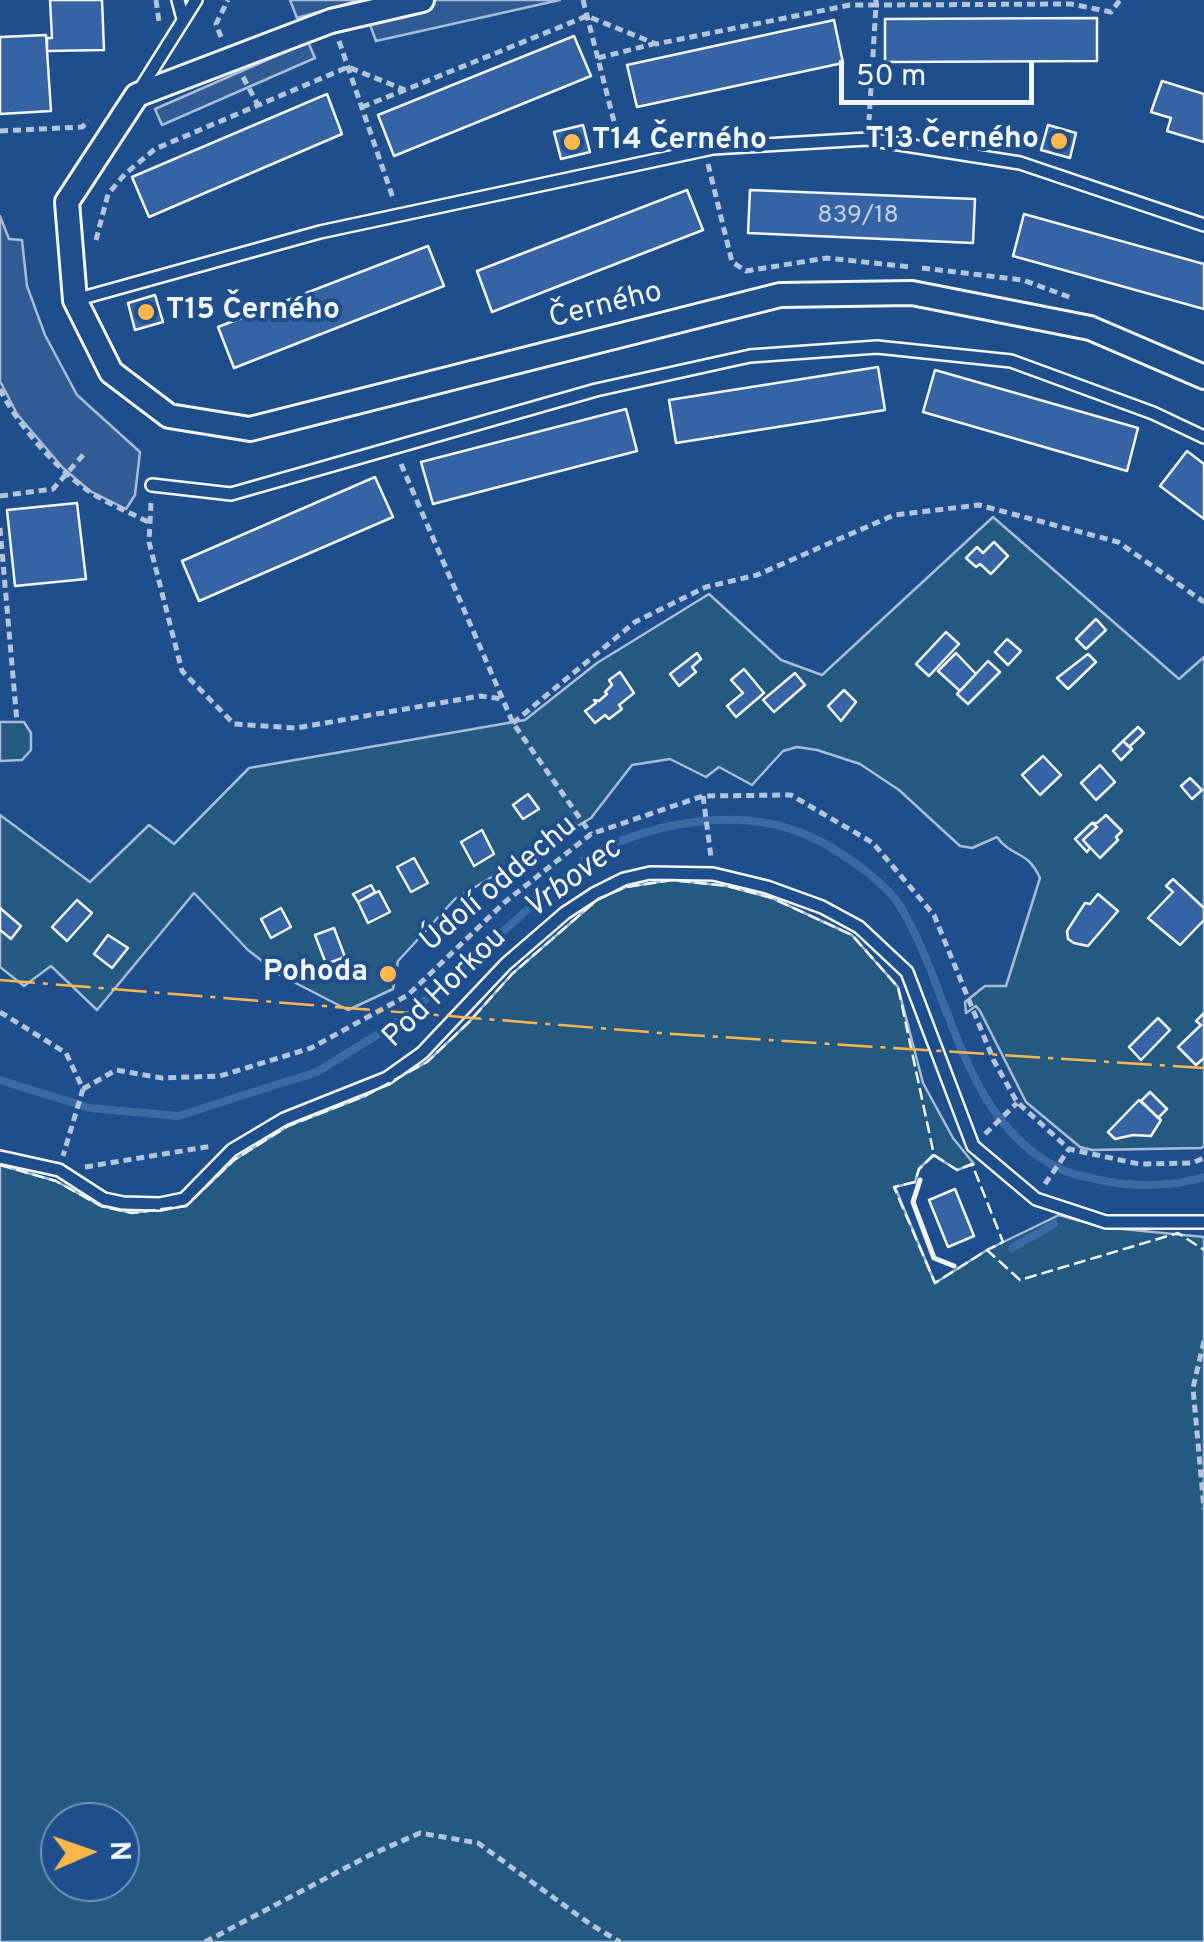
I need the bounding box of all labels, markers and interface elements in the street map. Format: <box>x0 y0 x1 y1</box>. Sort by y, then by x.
scale bar <box>844 40 1039 102</box>
text: 50 m <box>856 59 926 96</box>
place label: T13 Černého <box>865 123 1039 159</box>
place label: T14 Černého <box>592 124 767 160</box>
marker: T13 Černého <box>1048 130 1070 152</box>
marker: T14 Černého <box>561 131 583 153</box>
house number: 839/18 <box>817 202 899 232</box>
street label: Černého <box>546 276 666 338</box>
place label: T15 Černého <box>166 294 340 330</box>
marker: T15 Černého <box>135 301 157 323</box>
street label: Údolí oddechu <box>414 809 586 961</box>
water label: Vrbovec <box>518 831 630 929</box>
street label: Pod Horkou <box>377 921 515 1057</box>
place label: Pohoda <box>263 956 368 992</box>
marker: Pohoda <box>377 963 399 985</box>
north arrow <box>40 1802 140 1902</box>
text: N <box>100 1840 136 1862</box>

